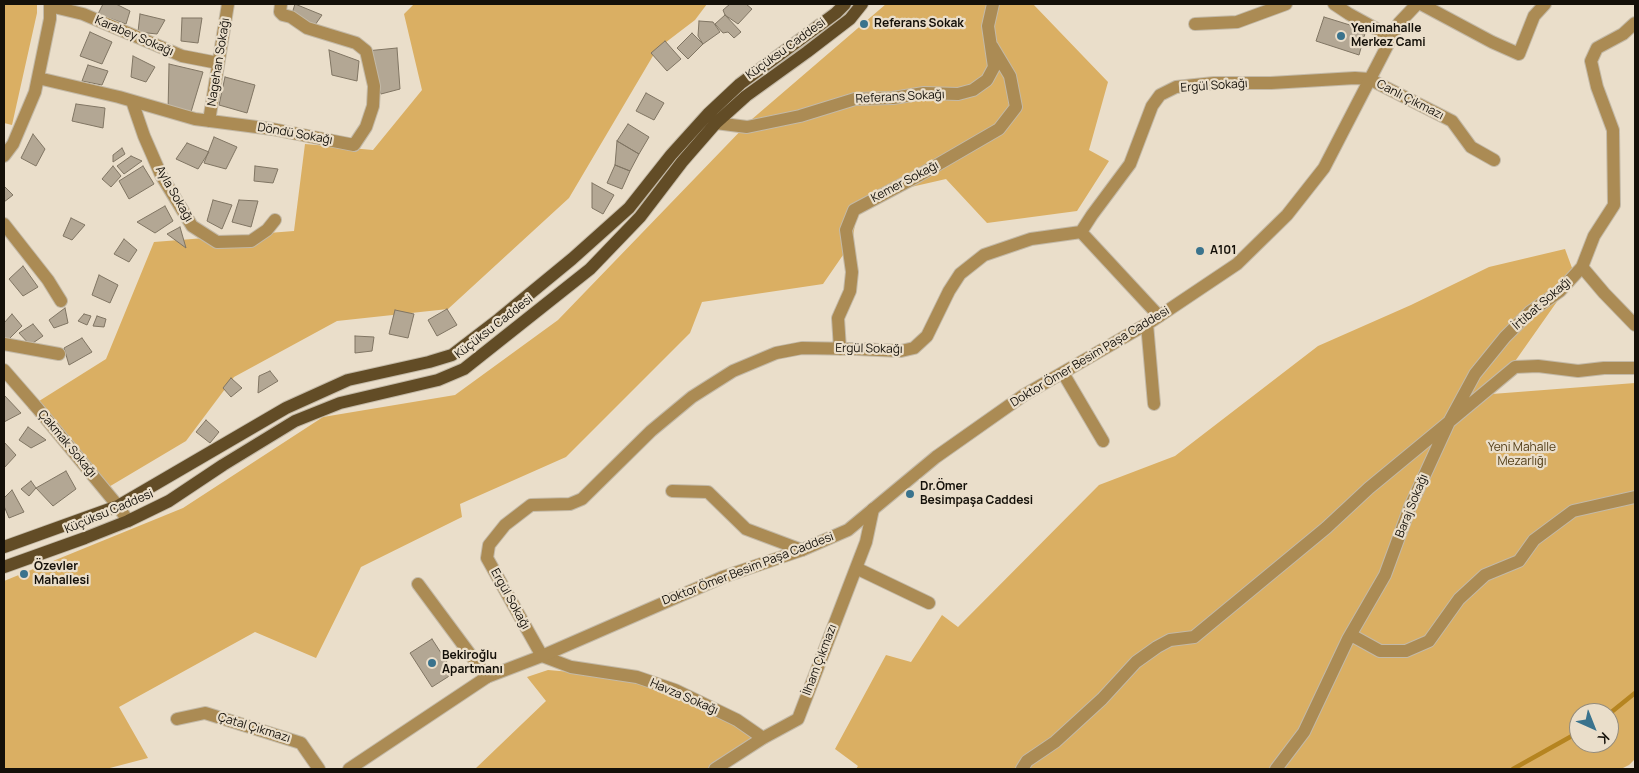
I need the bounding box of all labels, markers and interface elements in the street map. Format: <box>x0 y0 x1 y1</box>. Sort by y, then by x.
street label: Karabey Sokağı <box>92 13 176 59</box>
street label: Küçüksu Caddesi <box>743 15 829 83</box>
street label: Nagehan Sokağı <box>205 17 233 107</box>
place label: Referans Sokak <box>874 17 964 31</box>
marker: Referans Sokak <box>858 18 870 30</box>
place label: Yenimahalle Merkez Cami <box>1351 22 1426 50</box>
marker: Yenimahalle Merkez Cami <box>1335 30 1347 42</box>
street label: Ergül Sokağı <box>1180 76 1248 96</box>
street label: Canlı Çıkmazı <box>1374 77 1446 123</box>
street label: Referans Sokağı <box>855 87 945 107</box>
street label: Döndü Sokağı <box>256 120 334 148</box>
street label: Kemer Sokağı <box>869 158 941 206</box>
street label: Ayla Sokağı <box>152 163 196 225</box>
place label: A101 <box>1210 244 1236 258</box>
marker: A101 <box>1194 245 1206 257</box>
street label: İrtibat Sokağı <box>1510 275 1574 333</box>
street label: Küçüksu Caddesi <box>452 292 536 362</box>
street label: Doktor Ömer Besim Paşa Caddesi <box>1008 304 1172 410</box>
street label: Ergül Sokağı <box>835 341 903 357</box>
street label: Çakmak Sokağı <box>35 407 99 481</box>
park label: Yeni Mahalle Mezarlıḡı <box>1488 441 1556 469</box>
street label: Baraj Sokağı <box>1393 472 1431 540</box>
place label: Dr.Ömer Besimpaşa Caddesi <box>920 480 1033 508</box>
street label: Küçüksu Caddesi <box>63 487 155 537</box>
marker: Dr.Ömer Besimpaşa Caddesi <box>904 488 916 500</box>
street label: Doktor Ömer Besim Paşa Caddesi <box>660 530 836 608</box>
place label: Özevler Mahallesi <box>34 560 89 588</box>
street label: Ergül Sokağı <box>487 566 533 632</box>
marker: Özevler Mahallesi <box>18 568 30 580</box>
street label: İlham Çıkmazı <box>800 622 840 698</box>
place label: Bekiroğlu Apartmanı <box>442 649 503 677</box>
marker: Bekiroğlu Apartmanı <box>426 657 438 669</box>
street label: Havza Sokağı <box>648 676 720 718</box>
north arrow <box>1569 703 1619 753</box>
street label: Çatal Çıkmazı <box>216 710 292 746</box>
text: K <box>1594 728 1614 748</box>

